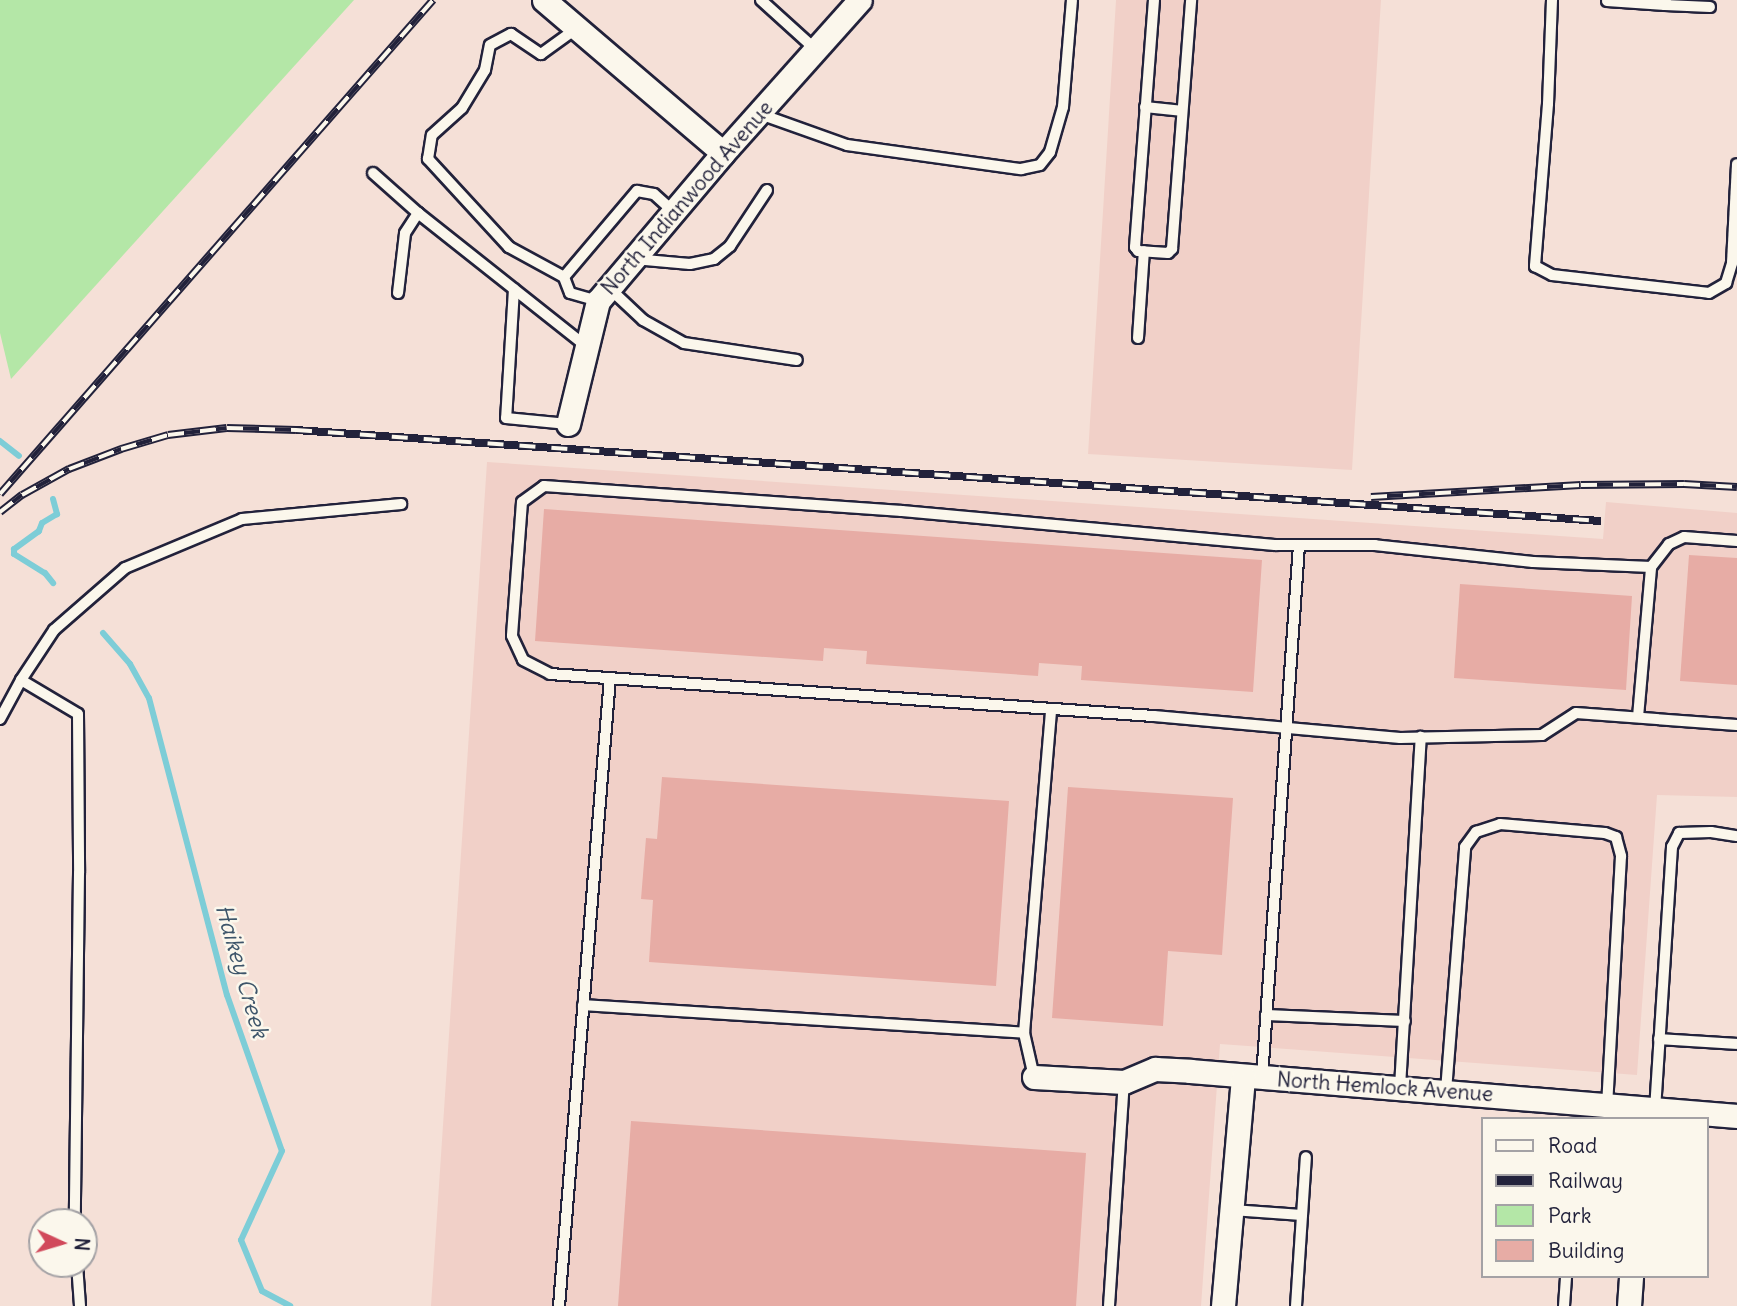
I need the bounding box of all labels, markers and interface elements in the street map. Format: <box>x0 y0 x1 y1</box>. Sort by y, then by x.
street label: North Indianwood Avenue <box>596 96 778 300</box>
water label: Haikey Creek <box>210 901 274 1041</box>
street label: North Hemlock Avenue <box>1276 1067 1494 1107</box>
legend <box>1482 1117 1709 1278</box>
text: Road <box>1548 1132 1597 1159</box>
text: Railway <box>1548 1167 1623 1194</box>
text: Park <box>1548 1202 1591 1229</box>
north arrow <box>28 1208 98 1278</box>
text: N <box>70 1237 94 1252</box>
text: Building <box>1548 1237 1624 1264</box>

